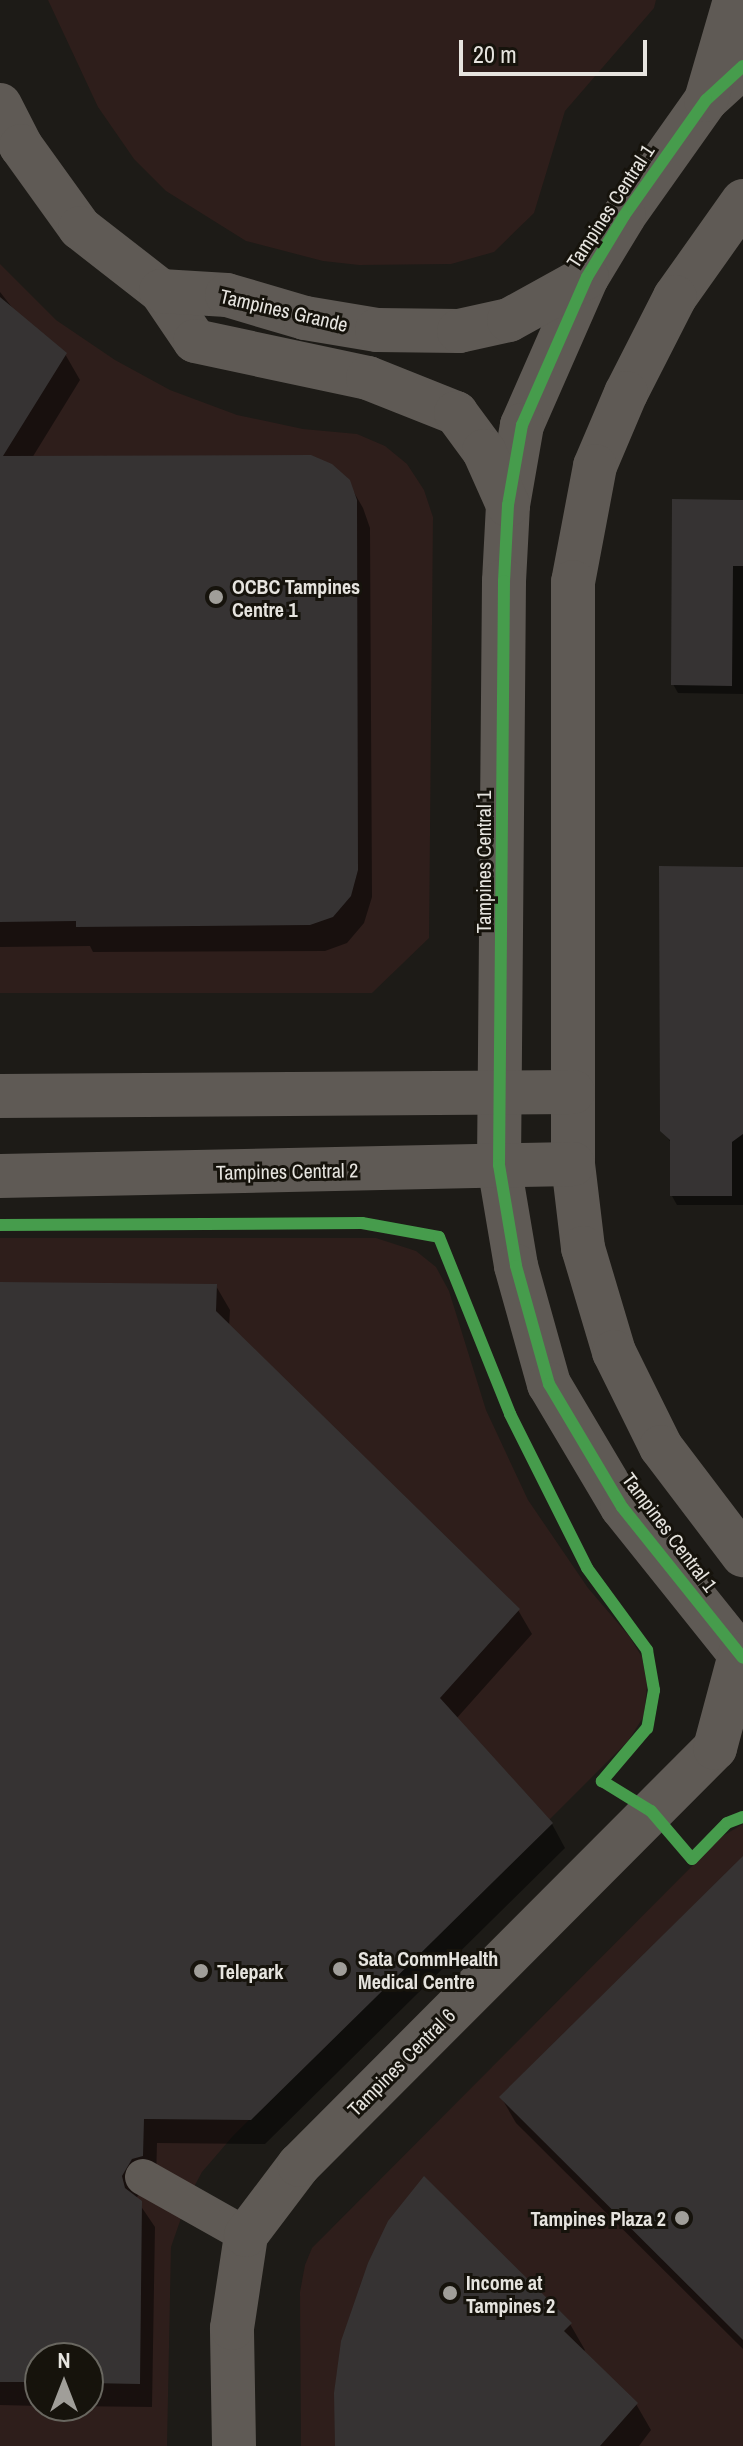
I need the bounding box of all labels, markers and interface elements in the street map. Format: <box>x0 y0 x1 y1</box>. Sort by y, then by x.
scale bar <box>463 24 651 74</box>
text: 20 m <box>473 38 517 70</box>
street label: Tampines Central 1 <box>561 140 659 272</box>
street label: Tampines Grande <box>218 284 350 336</box>
place label: OCBC Tampines Centre 1 <box>232 574 360 621</box>
marker: OCBC Tampines Centre 1 <box>207 588 225 606</box>
street label: Tampines Central 1 <box>471 791 495 933</box>
street label: Tampines Central 2 <box>216 1158 358 1184</box>
street label: Tampines Central 1 <box>618 1468 722 1596</box>
place label: Sata CommHealth Medical Centre <box>358 1946 498 1993</box>
marker: Sata CommHealth Medical Centre <box>329 1958 351 1980</box>
place label: Telepark <box>217 1959 283 1983</box>
marker: Telepark <box>192 1962 210 1980</box>
street label: Tampines Central 6 <box>342 2003 460 2121</box>
place label: Tampines Plaza 2 <box>530 2206 666 2230</box>
marker: Tampines Plaza 2 <box>673 2209 691 2227</box>
place label: Income at Tampines 2 <box>466 2270 555 2317</box>
marker: Income at Tampines 2 <box>441 2284 459 2302</box>
north arrow <box>24 2342 104 2422</box>
text: N <box>57 2345 71 2375</box>

